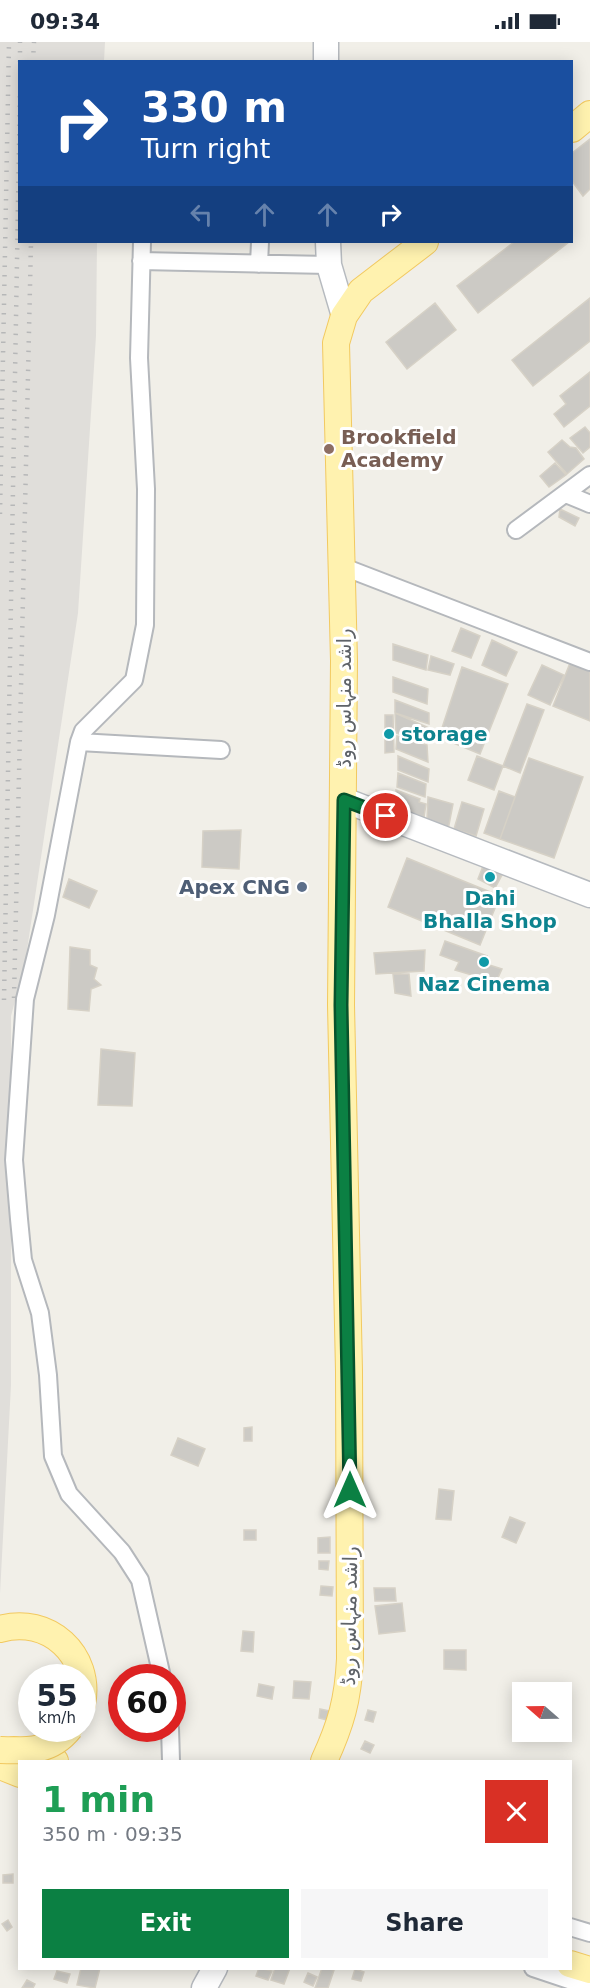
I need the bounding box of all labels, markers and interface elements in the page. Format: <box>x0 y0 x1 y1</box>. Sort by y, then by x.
text: 09:34 <box>30 9 100 34</box>
text: 330 m <box>141 83 287 132</box>
icon: right <box>42 84 120 162</box>
text: Turn right <box>141 133 270 164</box>
icon: left <box>185 198 218 231</box>
icon: ahead <box>248 198 281 231</box>
icon: ahead <box>311 198 344 231</box>
icon: right <box>374 198 407 231</box>
place label: Brookfield Academy <box>341 425 456 472</box>
marker: Brookfield Academy <box>322 442 336 456</box>
street label: راشد منہاس روڈ <box>332 628 357 768</box>
place label: storage <box>401 722 487 746</box>
marker: storage <box>382 727 396 741</box>
pin <box>360 790 411 841</box>
icon: arrive <box>369 799 402 832</box>
marker: Dahi Bhalla Shop <box>483 870 497 884</box>
place label: Apex CNG <box>179 875 290 899</box>
marker: Apex CNG <box>295 880 309 894</box>
place label: Dahi Bhalla Shop <box>423 886 557 933</box>
marker: Naz Cinema <box>477 955 491 969</box>
place label: Naz Cinema <box>418 972 550 996</box>
position arrow <box>318 1458 382 1522</box>
street label: راشد منہاس روڈ <box>336 1546 363 1686</box>
speed limit sign: 60 <box>108 1664 186 1742</box>
text: 55 <box>36 1678 78 1713</box>
north arrow <box>512 1682 572 1742</box>
map controls <box>512 1682 572 1742</box>
text: km/h <box>38 1709 76 1727</box>
text: 1 min <box>42 1779 155 1820</box>
button: close <box>485 1780 548 1843</box>
text: 350 m · 09:35 <box>42 1822 183 1846</box>
button: Exit <box>42 1889 289 1958</box>
button: Share <box>301 1889 548 1958</box>

